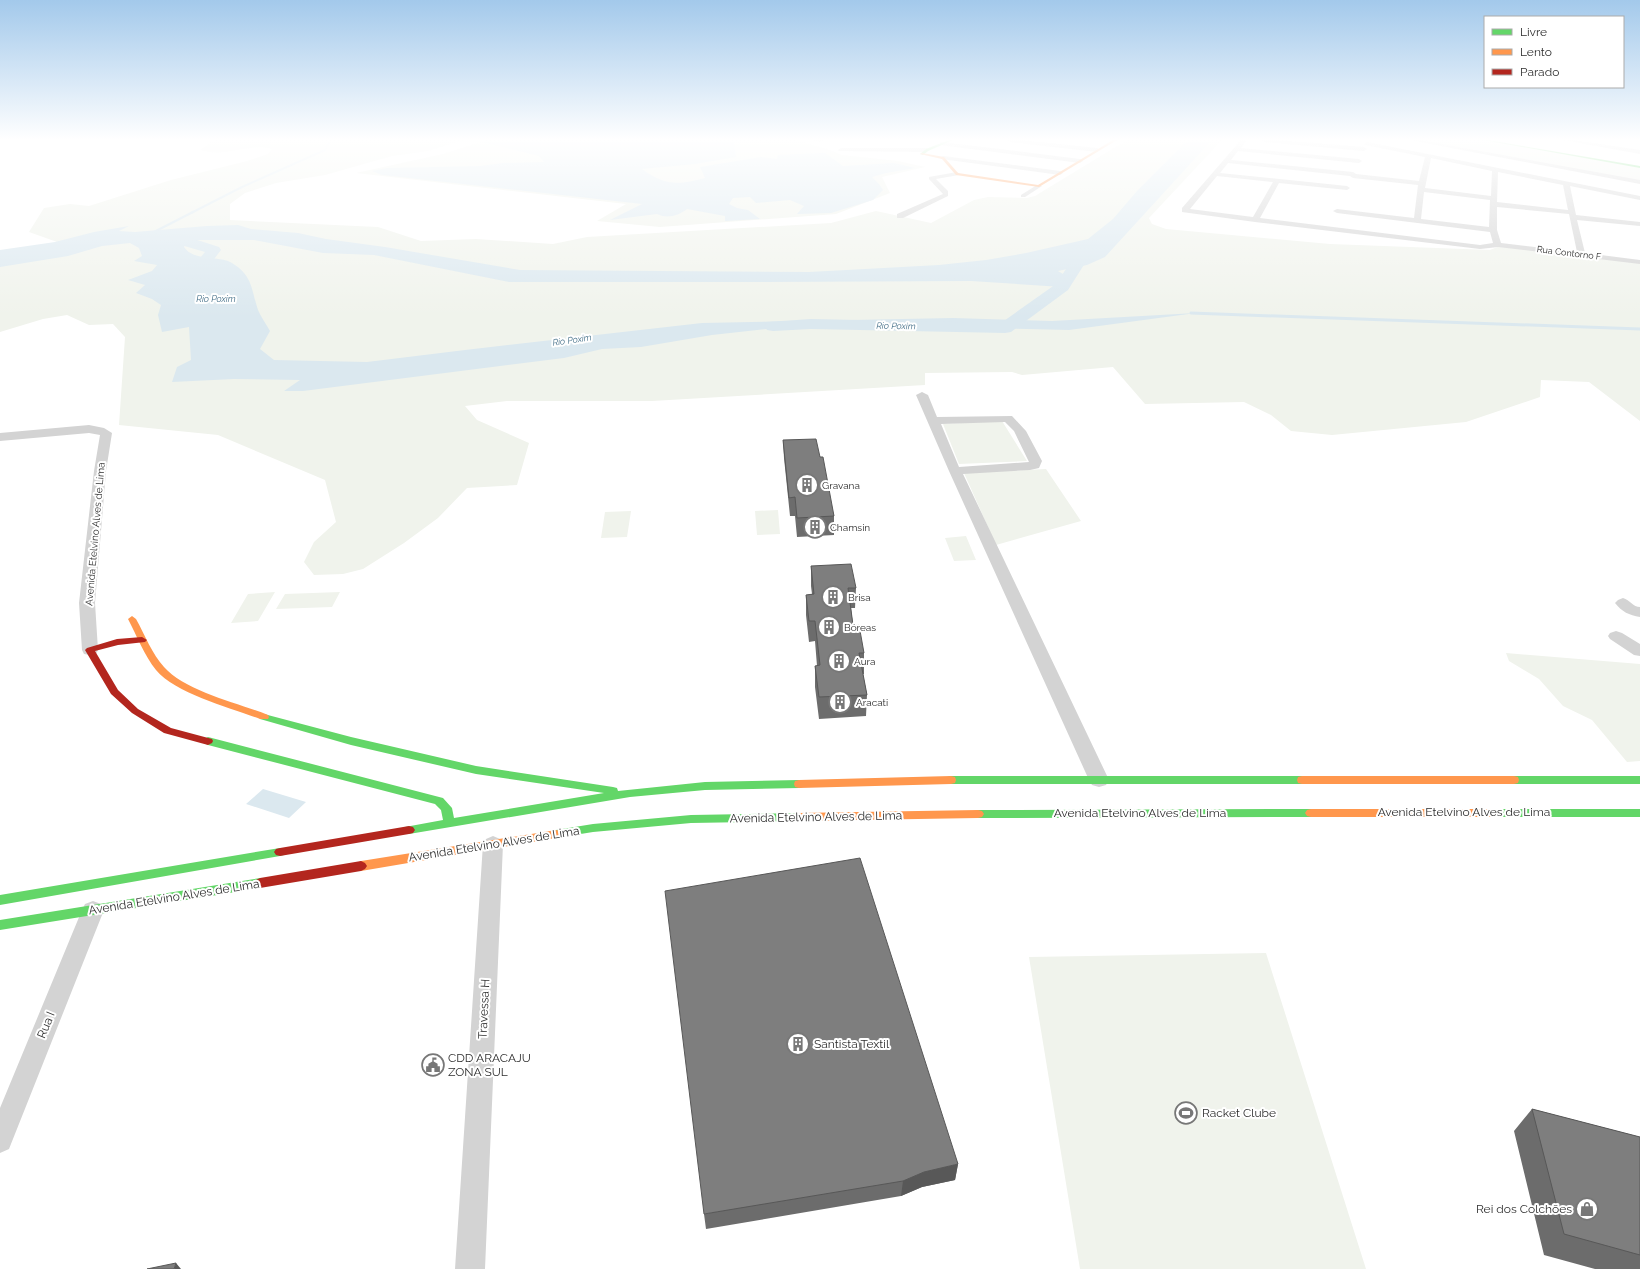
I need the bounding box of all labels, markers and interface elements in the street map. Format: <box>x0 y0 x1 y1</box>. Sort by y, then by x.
legend <box>1484 16 1624 88</box>
text: Livre <box>1520 25 1547 39</box>
text: Lento <box>1520 45 1552 59</box>
text: Parado <box>1520 65 1559 79</box>
street label: Rua Contorno F <box>1536 244 1602 262</box>
water label: Rio Poxim <box>196 294 236 304</box>
water label: Rio Poxim <box>876 321 916 331</box>
water label: Rio Poxim <box>552 332 592 348</box>
street label: Avenida Etelvino Alves de Lima <box>83 462 107 606</box>
building icon: Gravana <box>794 472 820 498</box>
place label: Gravana <box>822 480 860 491</box>
building icon: Chamsin <box>802 514 828 540</box>
place label: Chamsin <box>830 522 870 533</box>
building icon: Brisa <box>820 584 846 610</box>
place label: Brisa <box>848 592 871 603</box>
building icon: Bóreas <box>816 614 842 640</box>
place label: Bóreas <box>844 622 876 633</box>
building icon: Aura <box>826 648 852 674</box>
place label: Aura <box>854 656 876 667</box>
building icon: Aracati <box>827 689 853 715</box>
place label: Aracati <box>856 697 888 708</box>
street label: Avenida Etelvino Alves de Lima <box>1378 805 1550 819</box>
street label: Avenida Etelvino Alves de Lima <box>1054 806 1226 820</box>
street label: Avenida Etelvino Alves de Lima <box>730 808 902 826</box>
street label: Avenida Etelvino Alves de Lima <box>408 824 580 864</box>
street label: Avenida Etelvino Alves de Lima <box>88 877 260 917</box>
street label: Travessa H <box>475 979 493 1039</box>
street label: Rua I <box>34 1010 58 1040</box>
building icon: Santista Textil <box>785 1031 811 1057</box>
place label: Santista Textil <box>814 1037 890 1051</box>
place label: CDD ARACAJU ZONA SUL <box>448 1051 531 1079</box>
public building icon: CDD ARACAJU ZONA SUL <box>420 1052 446 1078</box>
sports icon: Racket Clube <box>1173 1100 1199 1126</box>
place label: Racket Clube <box>1202 1106 1276 1120</box>
shop icon: Rei dos Colchões <box>1574 1196 1600 1222</box>
place label: Rei dos Colchões <box>1476 1202 1572 1216</box>

